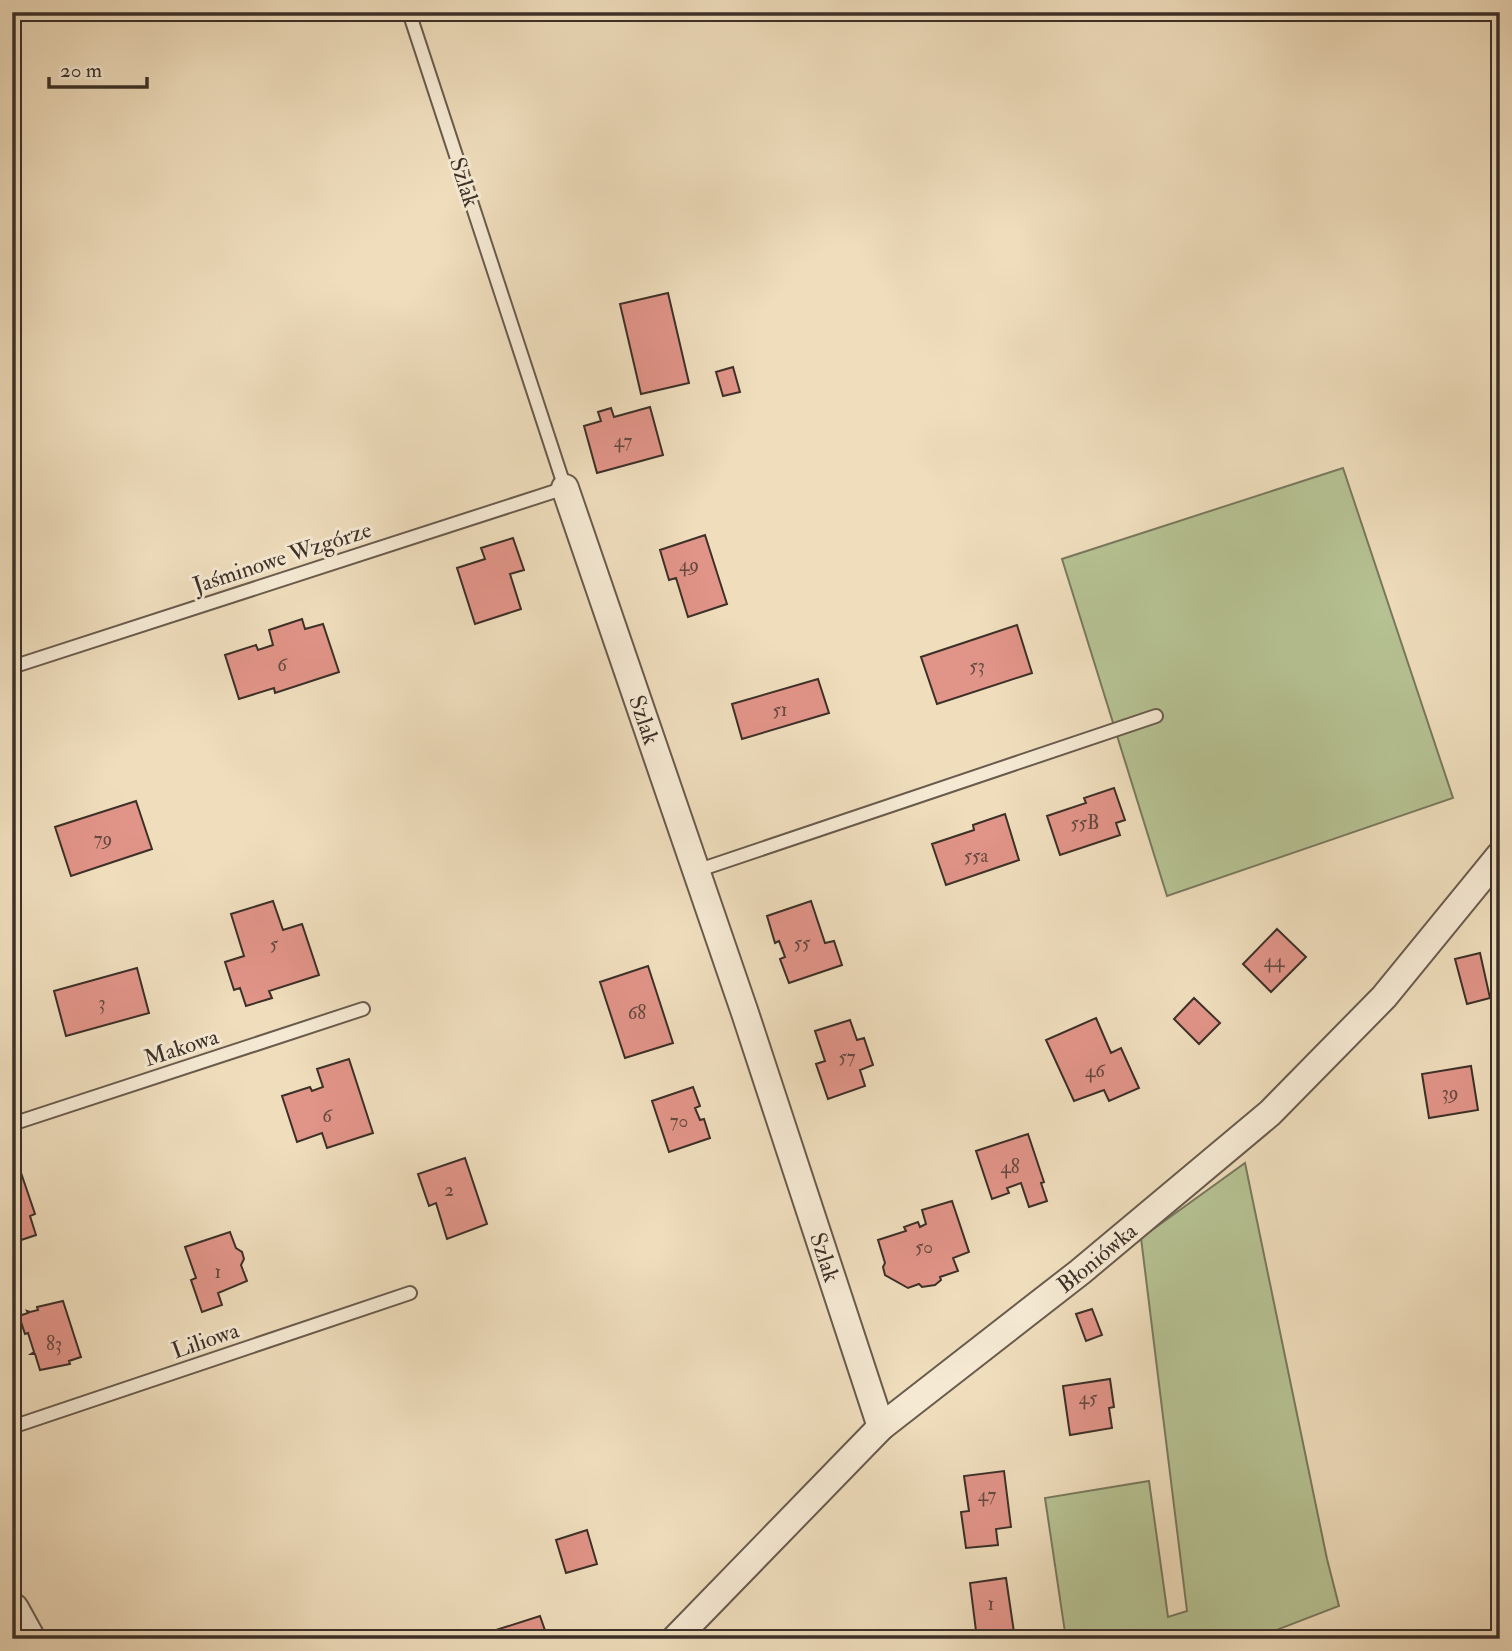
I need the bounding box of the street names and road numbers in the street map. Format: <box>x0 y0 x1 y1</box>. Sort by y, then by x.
street label: Szlak <box>443 154 486 211</box>
street label: Jaśminowe Wzgórze <box>188 515 375 600</box>
street label: Szlak <box>622 691 666 748</box>
street label: Makowa <box>140 1022 223 1073</box>
street label: Błoniówka <box>1051 1216 1144 1299</box>
street label: Szlak <box>803 1229 846 1286</box>
street label: Liliowa <box>168 1315 243 1365</box>

